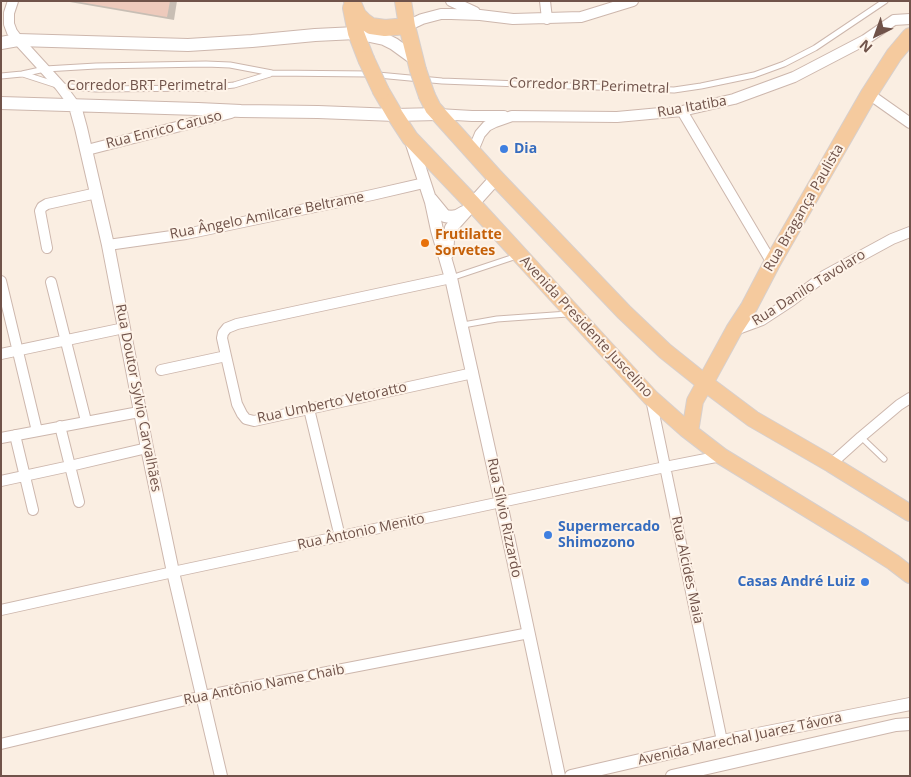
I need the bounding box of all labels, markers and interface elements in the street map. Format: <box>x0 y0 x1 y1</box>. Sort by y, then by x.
north arrow <box>851 10 901 60</box>
text: N <box>855 36 876 57</box>
street label: Corredor BRT Perimetral <box>509 75 669 97</box>
street label: Corredor BRT Perimetral <box>67 78 227 94</box>
street label: Rua Itatiba <box>656 93 728 121</box>
street label: Rua Enrico Caruso <box>104 107 224 153</box>
place label: Dia <box>514 141 537 157</box>
street label: Rua Bragança Paulista <box>761 141 847 275</box>
marker: Dia <box>498 143 510 155</box>
street label: Rua Ângelo Amilcare Beltrame <box>168 189 366 243</box>
place label: Frutilatte Sorvetes <box>435 227 502 260</box>
marker: Frutilatte Sorvetes <box>419 237 431 249</box>
street label: Rua Danilo Tavolaro <box>749 246 869 330</box>
street label: Avenida Presidente Juscelino <box>516 253 656 401</box>
street label: Rua Doutor Sylvio Carvalhães <box>112 303 164 493</box>
street label: Rua Umberto Vetoratto <box>256 379 408 427</box>
street label: Rua Sílvio Rizzardo <box>483 457 525 579</box>
street label: Rua Ântonio Menito <box>296 510 426 554</box>
street label: Rua Alcides Maia <box>667 515 707 625</box>
place label: Supermercado Shimozono <box>558 519 660 552</box>
marker: Supermercado Shimozono <box>542 529 554 541</box>
place label: Casas André Luiz <box>737 574 855 590</box>
marker: Casas André Luiz <box>859 576 871 588</box>
street label: Rua Antônio Name Chaib <box>182 661 346 709</box>
street label: Avenida Marechal Juarez Távora <box>636 709 844 769</box>

